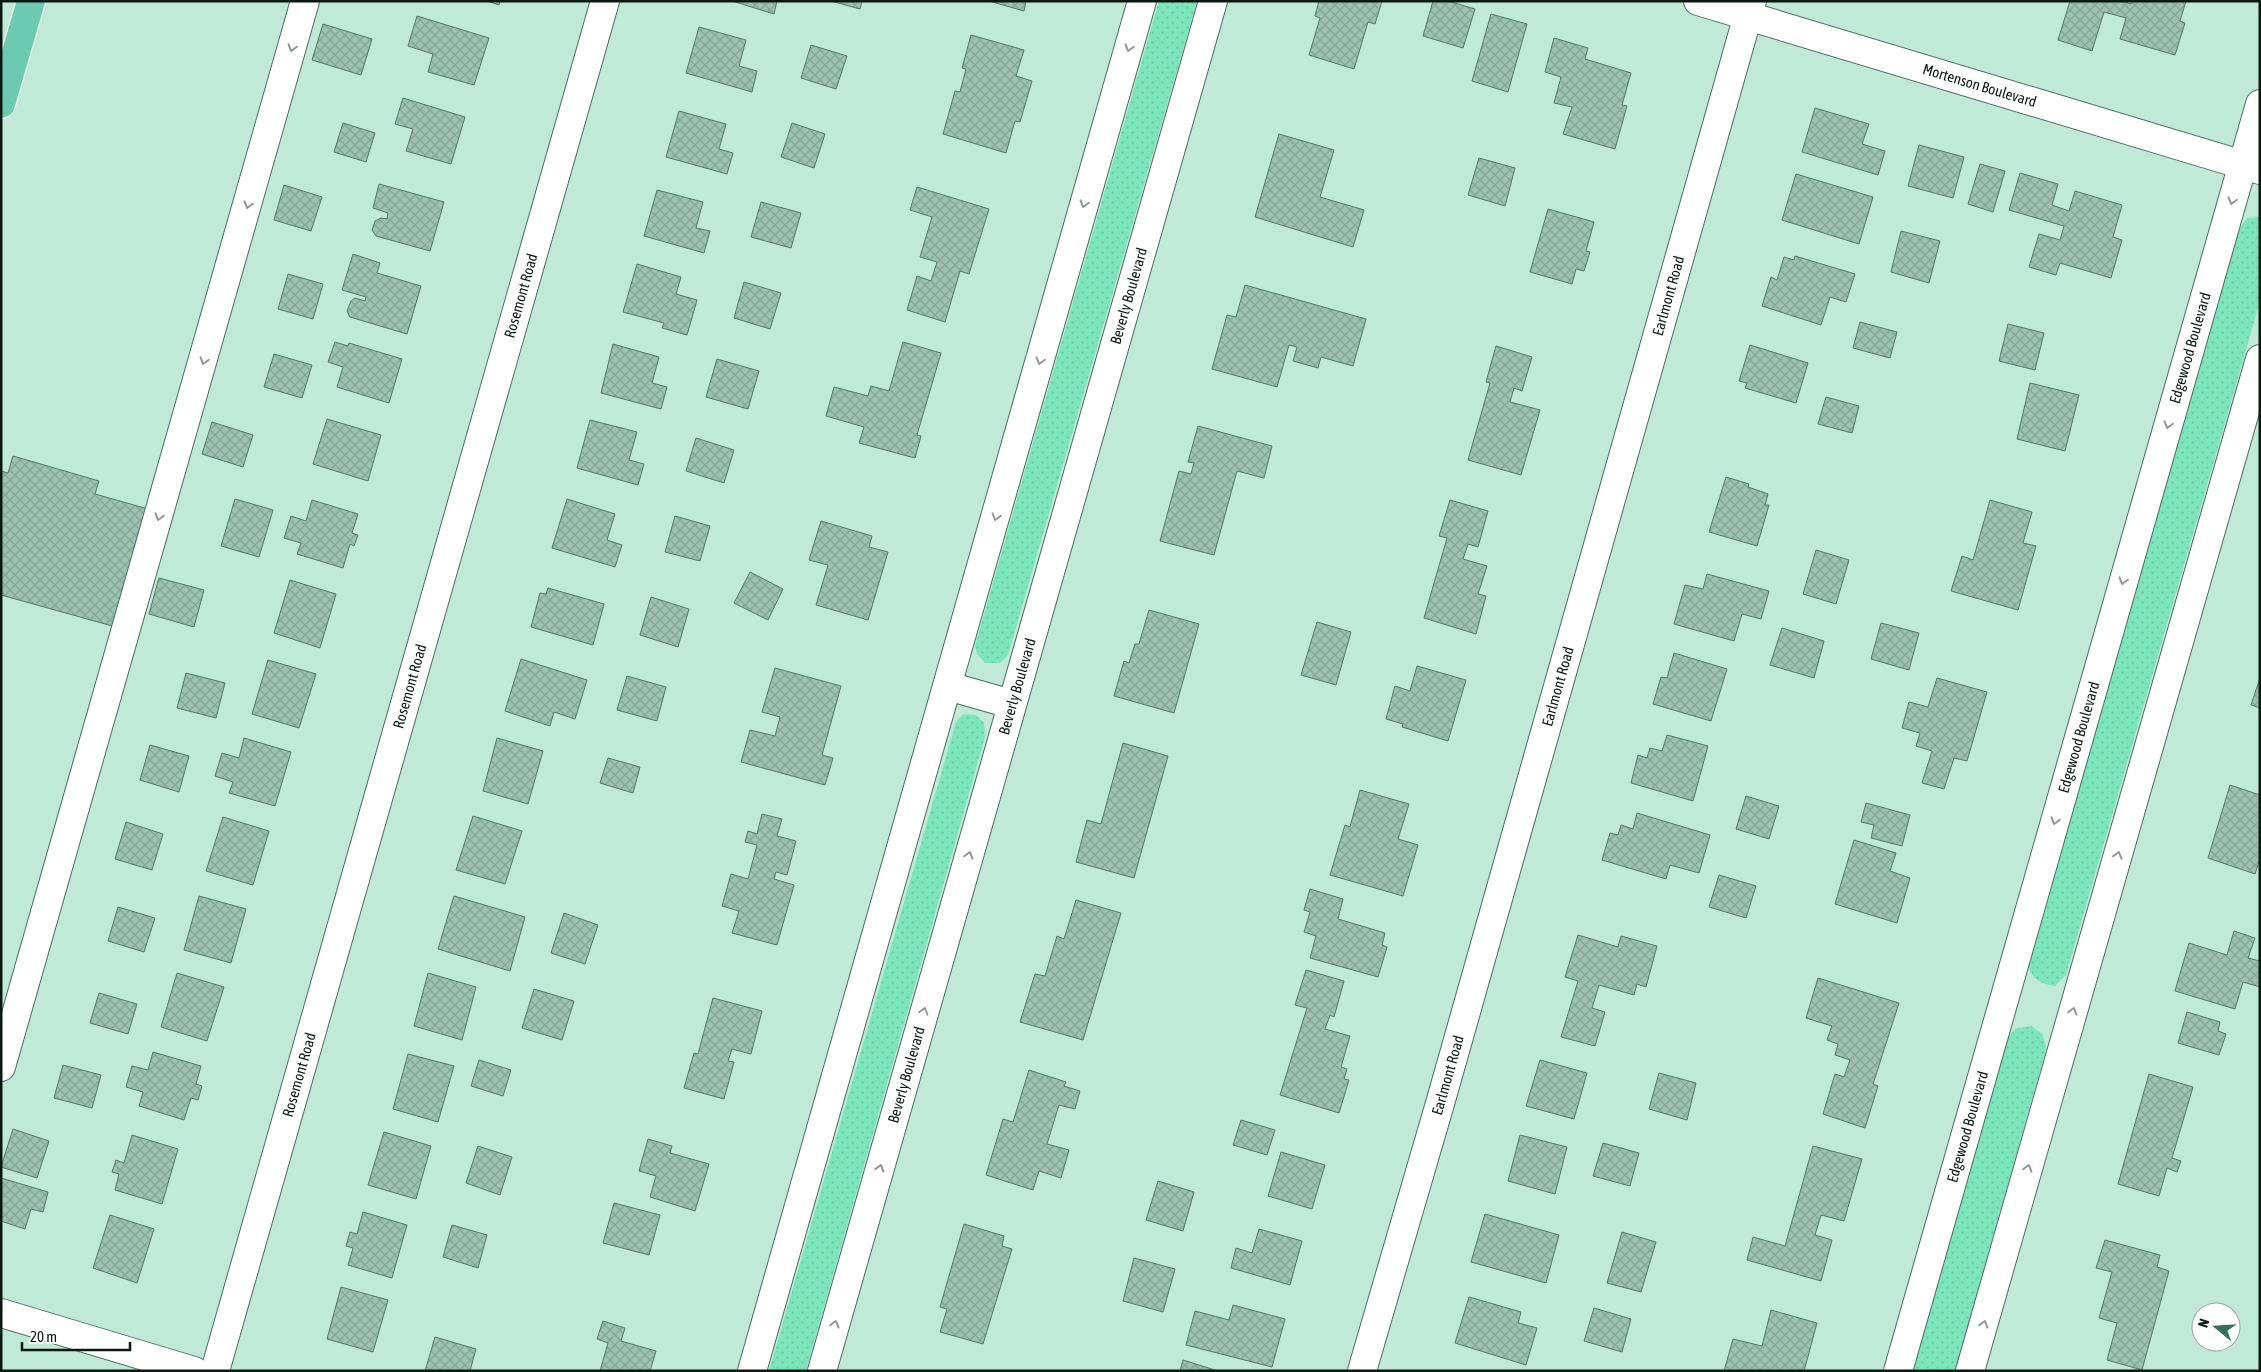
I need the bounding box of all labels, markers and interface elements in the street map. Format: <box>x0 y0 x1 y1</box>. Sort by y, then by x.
one-way arrow <box>288 44 298 52</box>
one-way arrow <box>1124 44 1134 52</box>
street label: Mortenson Boulevard <box>1921 60 2039 110</box>
one-way arrow <box>2227 197 2237 205</box>
one-way arrow <box>243 200 254 209</box>
one-way arrow <box>1079 200 1089 208</box>
street label: Beverly Boulevard <box>1106 246 1150 346</box>
street label: Rosemont Road <box>501 251 541 340</box>
street label: Earlmont Road <box>1649 254 1687 338</box>
street label: Edgewood Boulevard <box>2166 290 2214 405</box>
one-way arrow <box>199 356 209 364</box>
one-way arrow <box>1035 356 1045 364</box>
one-way arrow <box>2163 420 2174 429</box>
one-way arrow <box>154 512 164 521</box>
one-way arrow <box>991 513 1001 521</box>
one-way arrow <box>2119 577 2129 585</box>
street label: Beverly Boulevard <box>995 636 1039 736</box>
street label: Rosemont Road <box>389 642 430 730</box>
street label: Earlmont Road <box>1538 645 1577 728</box>
street label: Edgewood Boulevard <box>2055 680 2103 795</box>
one-way arrow <box>2050 817 2060 825</box>
one-way arrow <box>963 851 973 860</box>
one-way arrow <box>2112 852 2122 860</box>
one-way arrow <box>2067 1007 2078 1016</box>
one-way arrow <box>919 1008 929 1016</box>
street label: Beverly Boulevard <box>884 1024 928 1125</box>
street label: Rosemont Road <box>279 1031 319 1119</box>
street label: Earlmont Road <box>1428 1033 1467 1117</box>
street label: Edgewood Boulevard <box>1943 1069 1991 1184</box>
one-way arrow <box>874 1164 884 1172</box>
one-way arrow <box>2023 1164 2033 1172</box>
north arrow <box>2191 1302 2241 1352</box>
text: N <box>2195 1317 2213 1329</box>
scale bar <box>22 1320 130 1352</box>
one-way arrow <box>830 1320 840 1328</box>
one-way arrow <box>1978 1320 1988 1328</box>
text: 20 m <box>30 1328 57 1345</box>

